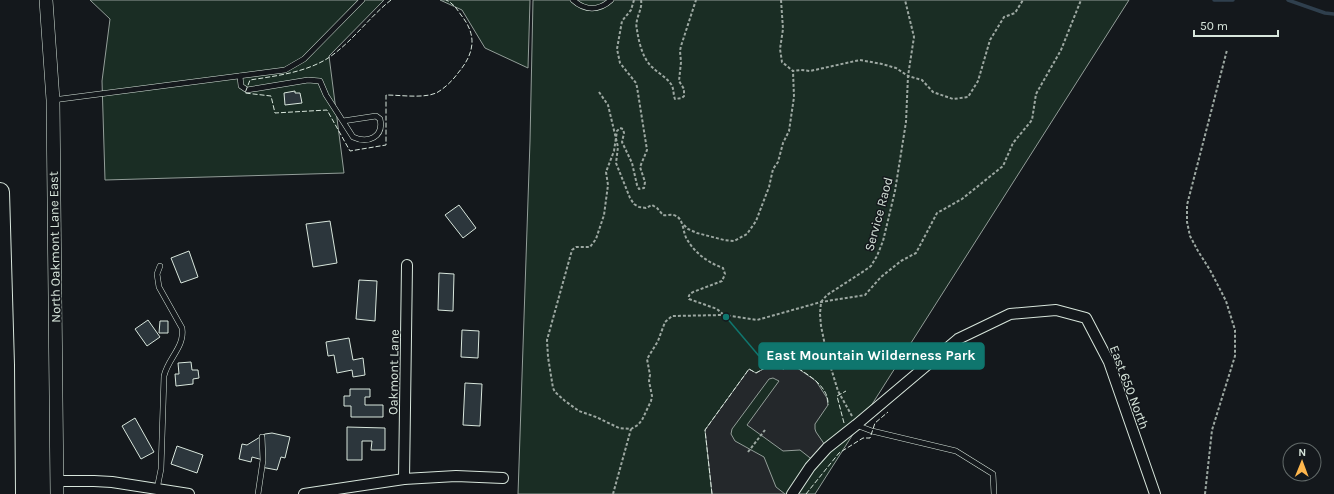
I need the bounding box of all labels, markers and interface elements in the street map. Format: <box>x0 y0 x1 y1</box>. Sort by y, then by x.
scale bar <box>1194 12 1278 38</box>
text: 50 m <box>1200 19 1228 33</box>
street label: North Oakmont Lane East <box>46 171 63 323</box>
street label: Service Raod <box>861 175 896 253</box>
street label: Oakmont Lane <box>385 329 402 415</box>
callout: East Mountain Wilderness Park <box>759 343 984 369</box>
street label: East 650 North <box>1107 343 1152 431</box>
text: East Mountain Wilderness Park <box>766 347 976 364</box>
north arrow <box>1282 442 1322 482</box>
text: N <box>1298 446 1306 459</box>

